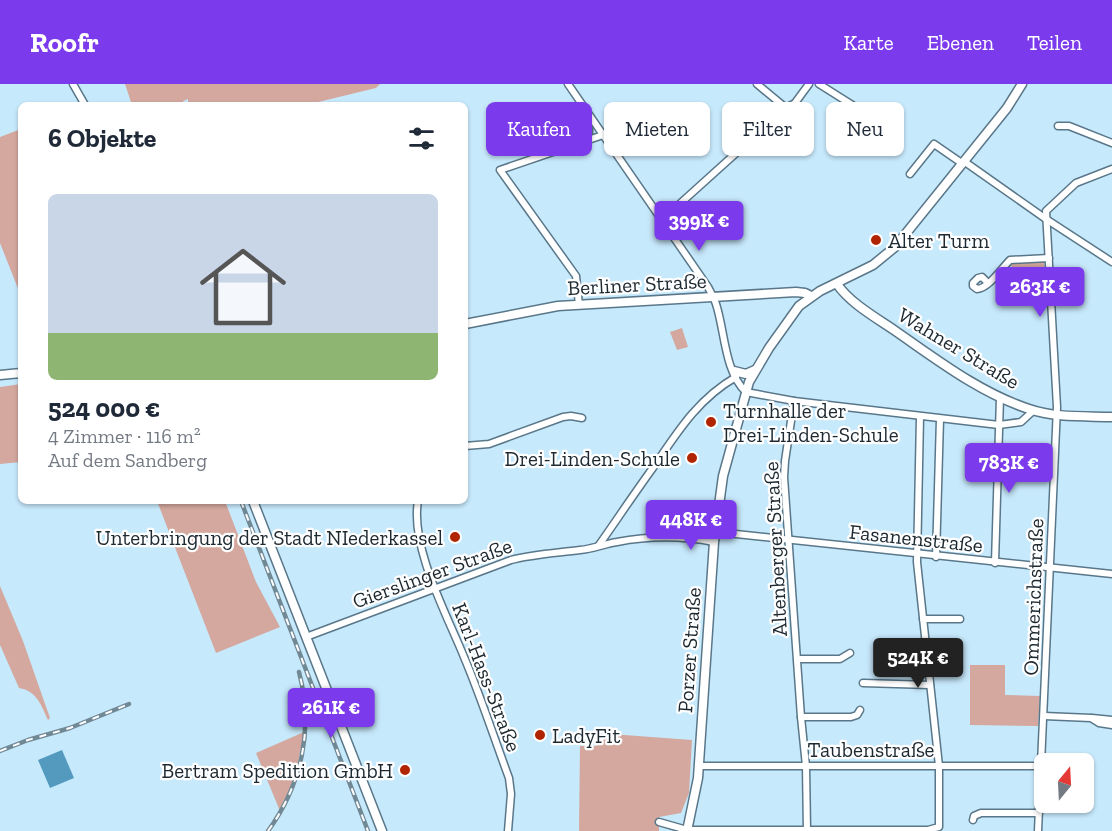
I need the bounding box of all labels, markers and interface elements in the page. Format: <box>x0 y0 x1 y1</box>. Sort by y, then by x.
text: Roofr <box>30 26 99 59</box>
text: Karte <box>844 30 894 55</box>
text: Ebenen <box>927 30 994 55</box>
text: Teilen <box>1027 30 1082 55</box>
chip: Kaufen <box>486 102 592 156</box>
chip: Mieten <box>604 102 710 156</box>
chip: Filter <box>722 102 814 156</box>
chip: Neu <box>826 102 904 156</box>
text: 6 Objekte <box>48 122 156 154</box>
icon: filters <box>405 122 438 155</box>
pin: 399K € <box>650 201 748 252</box>
text: 399K € <box>668 208 730 232</box>
place label: Alter Turm <box>888 228 989 253</box>
icon: home <box>189 233 297 341</box>
marker: Alter Turm <box>869 233 883 247</box>
pin: 263K € <box>991 267 1089 318</box>
street label: Berliner Straße <box>567 268 707 300</box>
text: 263K € <box>1009 274 1071 298</box>
street label: Wahner Straße <box>894 302 1024 394</box>
text: 524 000 € <box>48 392 160 424</box>
place label: Turnhalle der Drei-Linden-Schule <box>723 398 899 447</box>
marker: Turnhalle der Drei-Linden-Schule <box>704 415 718 429</box>
text: 4 Zimmer · 116 m² <box>48 424 201 448</box>
pin: 783K € <box>960 443 1058 494</box>
place label: Drei-Linden-Schule <box>504 446 680 471</box>
text: Auf dem Sandberg <box>48 448 207 472</box>
text: 783K € <box>979 450 1039 474</box>
marker: Drei-Linden-Schule <box>685 451 699 465</box>
street label: Altenberger Straße <box>758 461 792 637</box>
pin: 448K € <box>642 500 740 551</box>
text: 448K € <box>660 507 722 531</box>
street label: Ommerichstraße <box>1018 518 1048 676</box>
street label: Fasanenstraße <box>848 519 984 557</box>
place label: Unterbringung der Stadt NIederkassel <box>96 525 443 550</box>
marker: Unterbringung der Stadt NIederkassel <box>448 530 462 544</box>
street label: Gierslinger Straße <box>349 532 515 613</box>
street label: Porzer Straße <box>672 586 706 714</box>
street label: Karl-Hass-Straße <box>447 599 527 755</box>
pin: 524K € <box>869 638 967 689</box>
text: 524K € <box>887 645 949 669</box>
pin: 261K € <box>282 688 380 739</box>
text: 261K € <box>302 695 360 719</box>
place label: LadyFit <box>552 723 621 748</box>
marker: LadyFit <box>533 728 547 742</box>
street label: Taubenstraße <box>808 737 935 762</box>
north arrow <box>1034 753 1094 813</box>
map controls <box>1034 753 1094 813</box>
place label: Bertram Spedition GmbH <box>161 758 393 783</box>
marker: Bertram Spedition GmbH <box>398 763 412 777</box>

